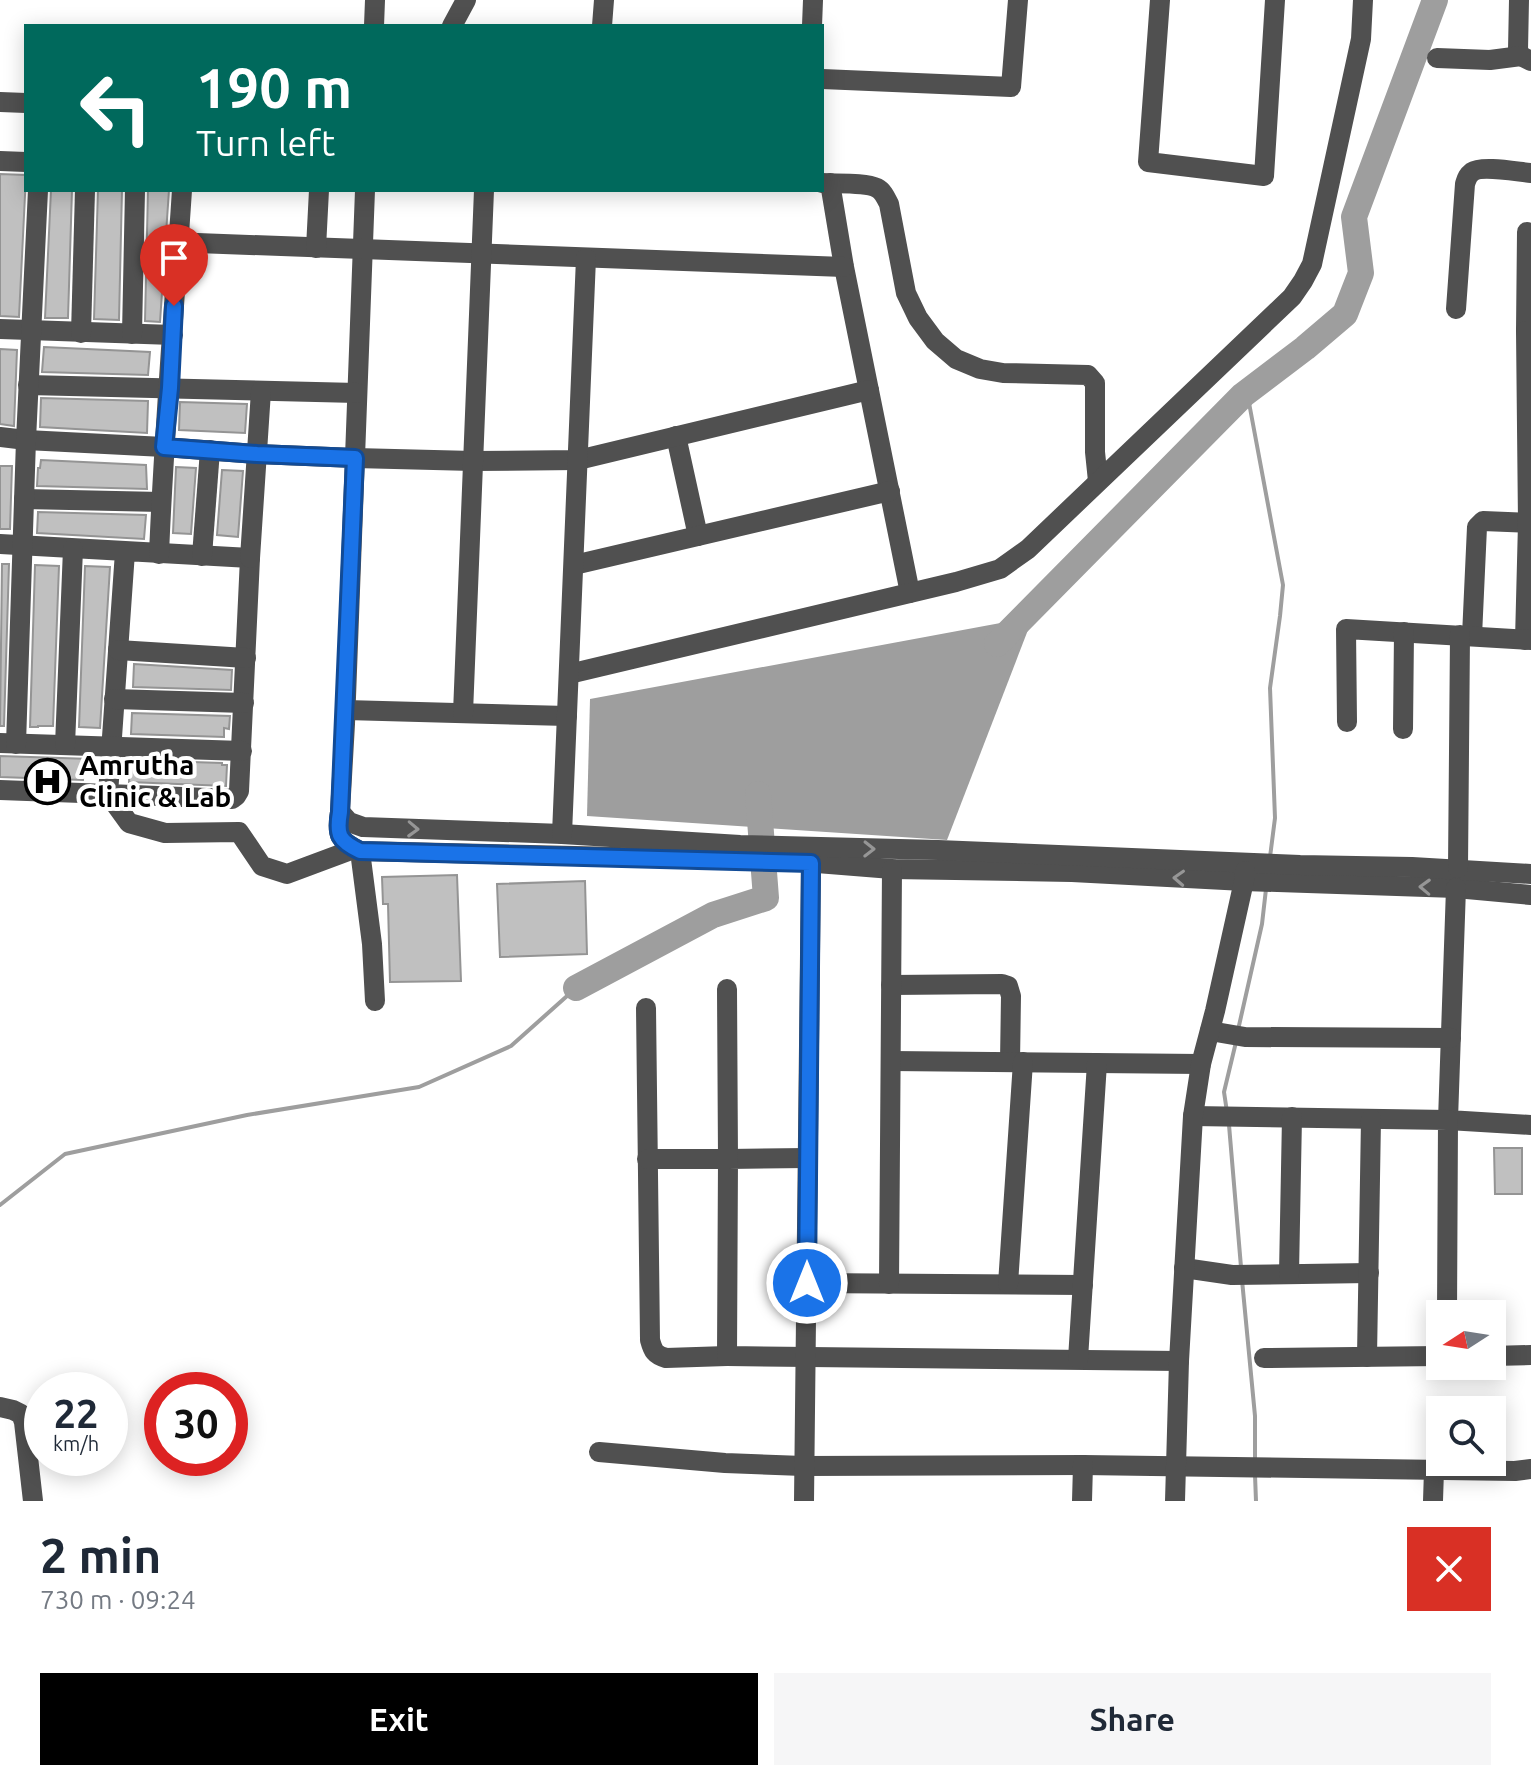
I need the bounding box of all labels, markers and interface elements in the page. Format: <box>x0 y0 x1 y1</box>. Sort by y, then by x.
icon: left <box>64 56 168 160</box>
text: 190 m <box>196 56 352 119</box>
text: Turn left <box>196 122 335 163</box>
pin <box>140 224 208 306</box>
icon: arrive <box>152 236 196 280</box>
place label: Amrutha Clinic & Lab <box>79 749 231 812</box>
hospital icon: Amrutha Clinic & Lab <box>24 757 72 805</box>
one-way arrow <box>407 820 420 837</box>
one-way arrow <box>863 840 876 857</box>
one-way arrow <box>1172 869 1185 886</box>
one-way arrow <box>1418 878 1431 896</box>
position arrow <box>765 1241 849 1325</box>
north arrow <box>1426 1300 1506 1380</box>
map controls <box>1426 1300 1506 1476</box>
speed limit sign: 30 <box>144 1372 248 1476</box>
text: 22 <box>53 1391 99 1436</box>
button: search <box>1426 1396 1506 1476</box>
text: km/h <box>53 1432 99 1455</box>
button: close <box>1407 1527 1491 1611</box>
text: 2 min <box>40 1528 161 1582</box>
text: 730 m · 09:24 <box>40 1585 196 1614</box>
button: Exit <box>40 1673 758 1765</box>
button: Share <box>774 1673 1491 1765</box>

